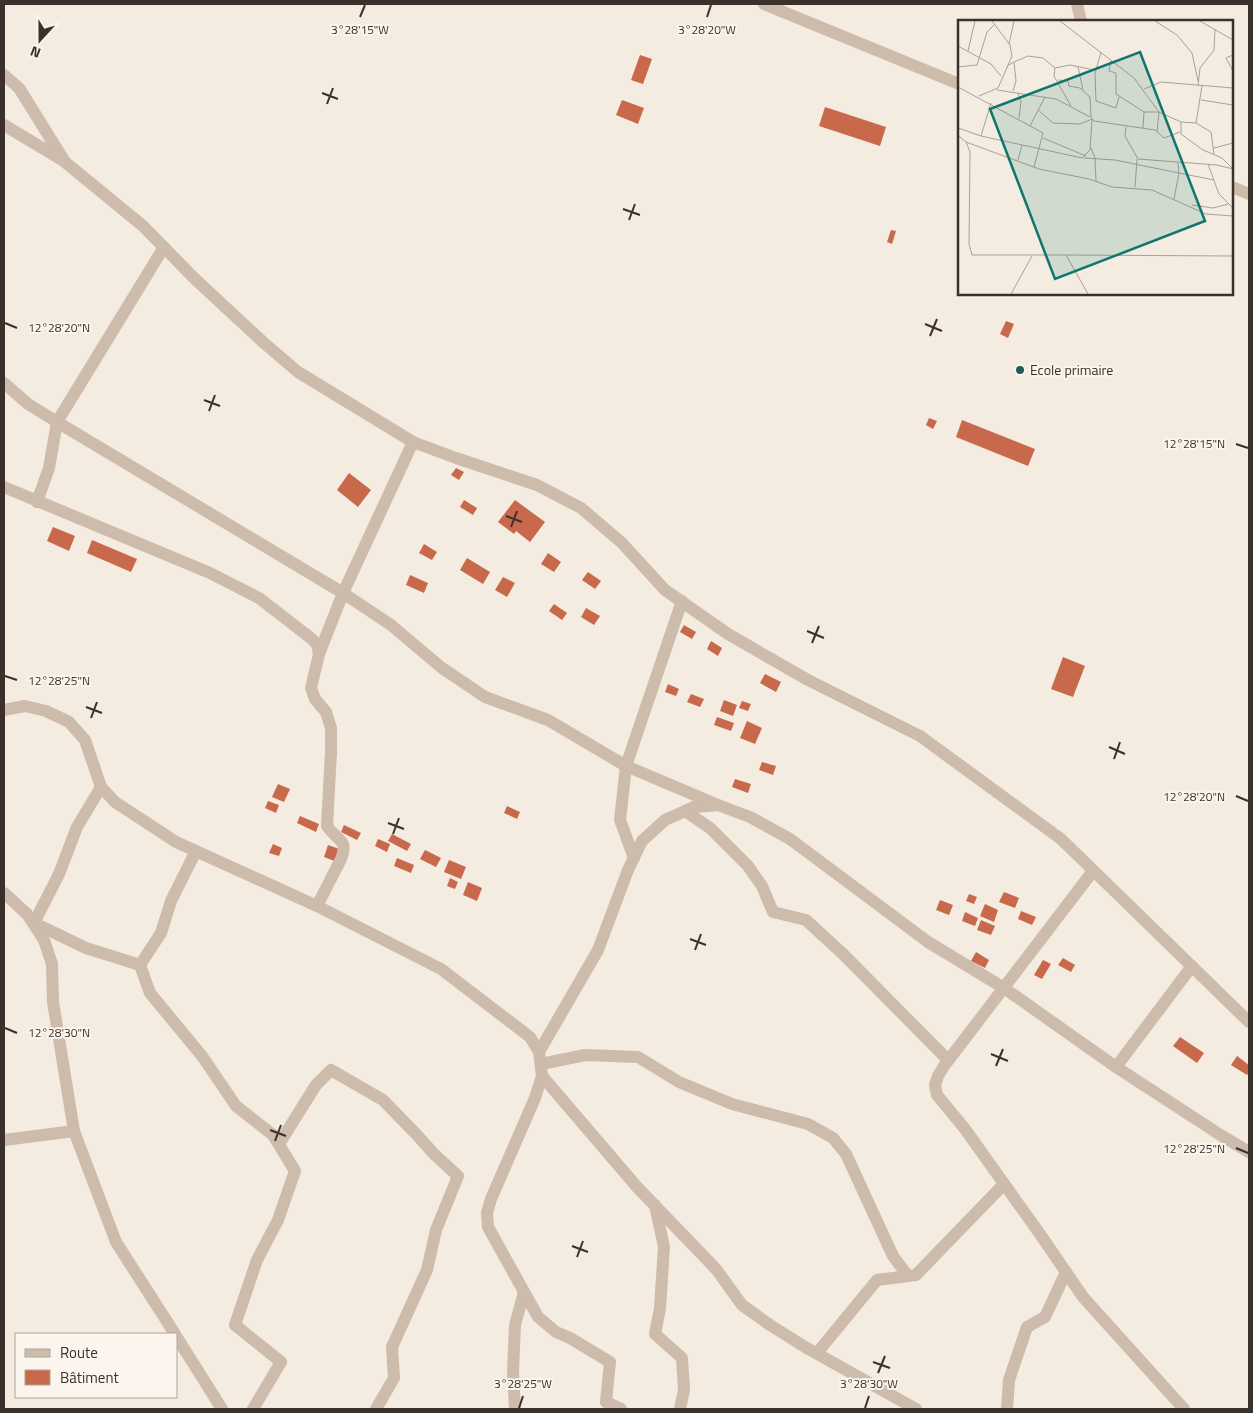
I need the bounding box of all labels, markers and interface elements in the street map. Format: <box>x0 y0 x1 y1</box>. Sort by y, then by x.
north arrow <box>15 15 65 65</box>
text: 3°28'15"W <box>331 20 389 39</box>
text: 3°28'20"W <box>678 20 736 39</box>
inset map <box>958 20 1233 295</box>
text: N <box>27 41 43 64</box>
text: 12°28'20"N <box>28 318 90 337</box>
place label: Ecole primaire <box>1030 359 1113 380</box>
marker: Ecole primaire <box>1014 364 1026 376</box>
text: 12°28'15"N <box>1163 434 1225 453</box>
text: 12°28'25"N <box>28 671 90 690</box>
text: 12°28'20"N <box>1163 787 1225 806</box>
text: 12°28'30"N <box>28 1023 90 1042</box>
text: 12°28'25"N <box>1163 1139 1225 1158</box>
legend <box>15 1333 178 1398</box>
text: Route <box>60 1341 98 1364</box>
text: Bâtiment <box>60 1366 119 1389</box>
text: 3°28'25"W <box>494 1374 552 1393</box>
text: 3°28'30"W <box>840 1374 898 1393</box>

